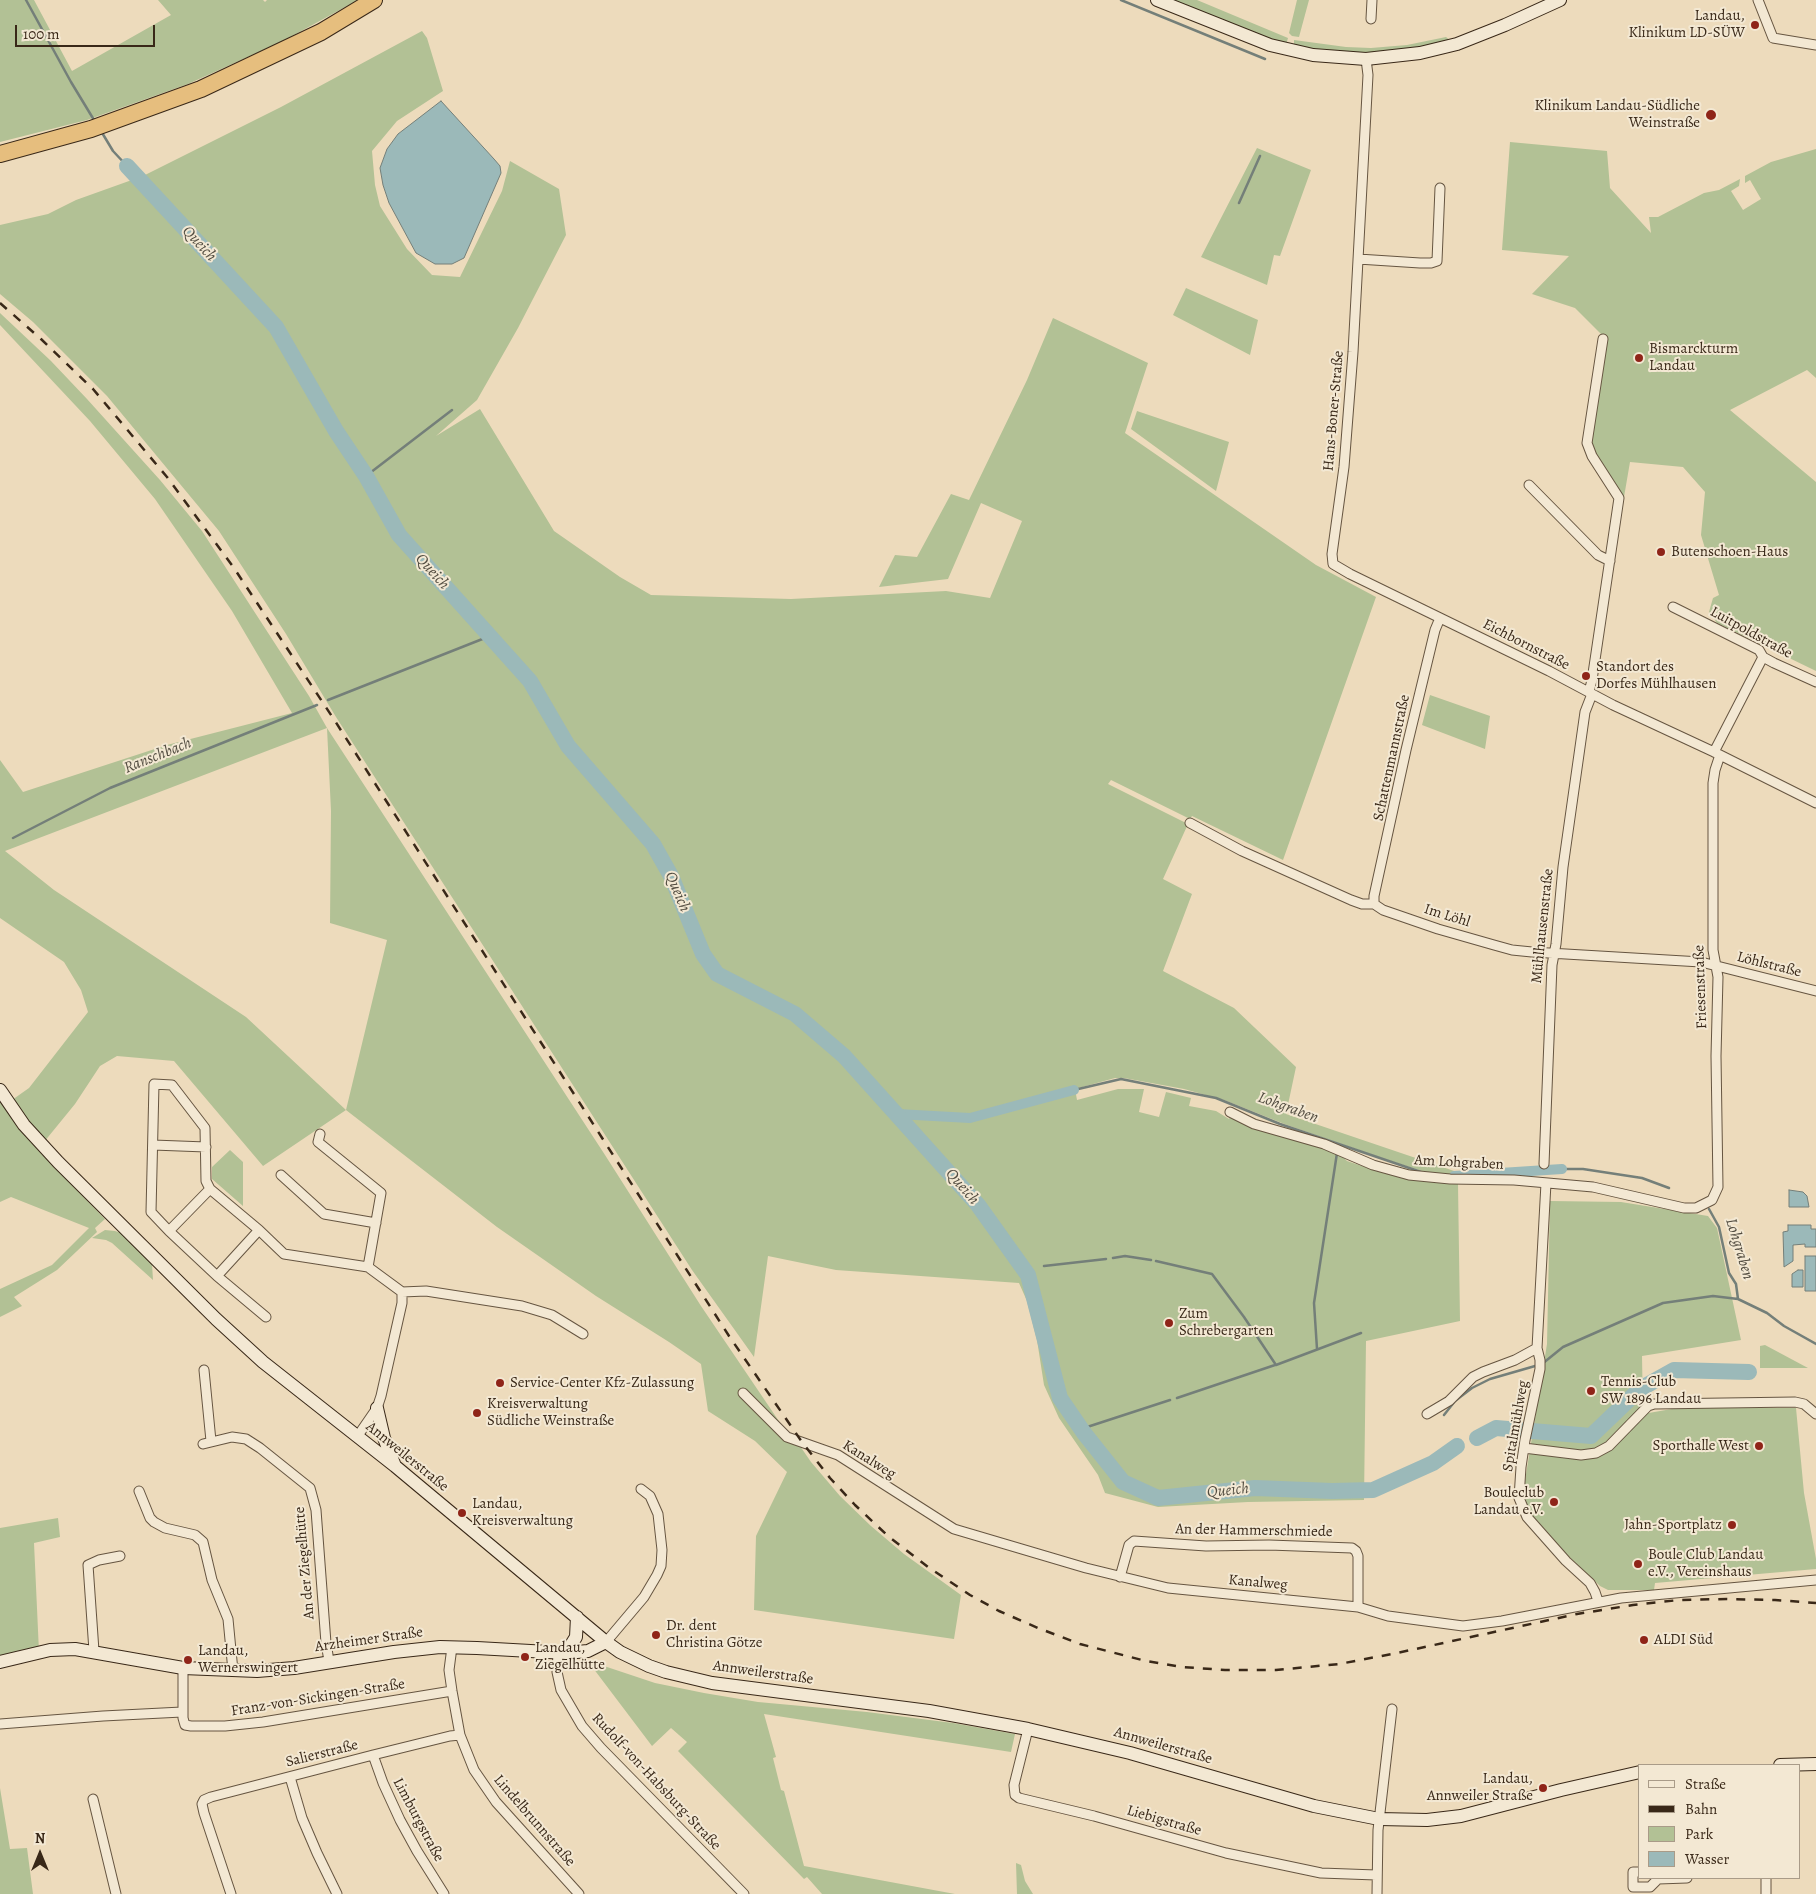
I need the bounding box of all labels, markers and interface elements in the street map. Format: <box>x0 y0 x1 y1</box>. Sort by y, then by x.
place label: Landau, Klinikum LD-SÜW <box>1629 7 1745 42</box>
scale bar <box>18 15 158 47</box>
marker: Landau, Klinikum LD-SÜW <box>1749 19 1761 31</box>
text: 100 m <box>23 24 60 44</box>
place label: Klinikum Landau-Südliche Weinstraße <box>1534 97 1700 132</box>
marker: Klinikum Landau-Südliche Weinstraße <box>1704 108 1718 122</box>
water label: Queich <box>178 222 220 266</box>
place label: Bismarckturm Landau <box>1649 340 1738 375</box>
street label: Hans-Boner-Straße <box>1320 350 1348 472</box>
marker: Bismarckturm Landau <box>1633 352 1645 364</box>
place label: Butenschoen-Haus <box>1671 543 1788 561</box>
marker: Butenschoen-Haus <box>1655 546 1667 558</box>
water label: Queich <box>411 550 453 594</box>
street label: Luitpoldstraße <box>1707 603 1795 663</box>
street label: Eichbornstraße <box>1479 615 1573 675</box>
place label: Standort des Dorfes Mühlhausen <box>1596 658 1716 693</box>
marker: Standort des Dorfes Mühlhausen <box>1580 670 1592 682</box>
street label: Schattenmannstraße <box>1370 693 1414 823</box>
water label: Ranschbach <box>122 734 194 778</box>
street label: Mühlhausenstraße <box>1528 868 1558 984</box>
water label: Queich <box>660 869 694 915</box>
street label: Im Löhl <box>1422 900 1472 932</box>
street label: Friesenstraße <box>1691 945 1711 1029</box>
street label: Löhlstraße <box>1735 948 1803 982</box>
water label: Lohgraben <box>1255 1088 1321 1128</box>
street label: Am Lohgraben <box>1414 1152 1504 1174</box>
water label: Queich <box>941 1165 983 1209</box>
water label: Lohgraben <box>1721 1216 1757 1282</box>
place label: Zum Schrebergarten <box>1179 1305 1273 1340</box>
marker: Zum Schrebergarten <box>1163 1317 1175 1329</box>
place label: Tennis-Club SW 1896 Landau <box>1601 1373 1701 1408</box>
place label: Service-Center Kfz-Zulassung <box>510 1374 694 1392</box>
marker: Service-Center Kfz-Zulassung <box>494 1377 506 1389</box>
street label: Spitalmühlweg <box>1499 1379 1533 1473</box>
marker: Tennis-Club SW 1896 Landau <box>1585 1385 1597 1397</box>
place label: Kreisverwaltung Südliche Weinstraße <box>487 1395 614 1430</box>
marker: Kreisverwaltung Südliche Weinstraße <box>471 1407 483 1419</box>
street label: Annweilerstraße <box>362 1418 452 1496</box>
street label: Kanalweg <box>839 1437 899 1483</box>
place label: Sporthalle West <box>1652 1437 1749 1455</box>
marker: Sporthalle West <box>1753 1440 1765 1452</box>
water label: Queich <box>1206 1479 1250 1503</box>
place label: Bouleclub Landau e.V. <box>1473 1484 1544 1519</box>
place label: Landau, Kreisverwaltung <box>472 1495 573 1530</box>
marker: Bouleclub Landau e.V. <box>1548 1496 1560 1508</box>
street label: An der Ziegelhütte <box>291 1506 319 1620</box>
marker: Landau, Kreisverwaltung <box>456 1507 468 1519</box>
place label: Jahn-Sportplatz <box>1624 1516 1722 1534</box>
marker: Jahn-Sportplatz <box>1726 1519 1738 1531</box>
street label: An der Hammerschmiede <box>1175 1521 1333 1541</box>
place label: Boule Club Landau e.V., Vereinshaus <box>1648 1546 1763 1581</box>
marker: Boule Club Landau e.V., Vereinshaus <box>1632 1558 1644 1570</box>
street label: Kanalweg <box>1228 1571 1288 1595</box>
place label: Dr. dent Christina Götze <box>666 1617 763 1652</box>
street label: Arzheimer Straße <box>314 1623 424 1657</box>
marker: Dr. dent Christina Götze <box>650 1629 662 1641</box>
place label: ALDI Süd <box>1654 1631 1713 1649</box>
marker: ALDI Süd <box>1638 1634 1650 1646</box>
place label: Landau, Ziegelhütte <box>535 1639 605 1674</box>
place label: Landau, Wernerswingert <box>198 1642 298 1677</box>
marker: Landau, Ziegelhütte <box>519 1651 531 1663</box>
marker: Landau, Wernerswingert <box>182 1654 194 1666</box>
street label: Annweilerstraße <box>712 1657 814 1689</box>
street label: Franz-von-Sickingen-Straße <box>230 1675 406 1721</box>
street label: Rudolf-von-Habsburg-Straße <box>588 1710 724 1854</box>
street label: Annweilerstraße <box>1112 1723 1214 1769</box>
street label: Salierstraße <box>284 1736 360 1772</box>
legend <box>1638 1764 1801 1879</box>
place label: Landau, Annweiler Straße <box>1427 1770 1533 1805</box>
street label: Lindelbrunnstraße <box>489 1771 579 1871</box>
text: Straße <box>1685 1774 1726 1794</box>
street label: Limburgstraße <box>388 1775 448 1865</box>
marker: Landau, Annweiler Straße <box>1537 1782 1549 1794</box>
text: Bahn <box>1685 1799 1717 1819</box>
street label: Liebigstraße <box>1124 1802 1204 1840</box>
text: Park <box>1685 1824 1713 1844</box>
north arrow <box>15 1829 65 1879</box>
text: N <box>35 1829 45 1848</box>
text: Wasser <box>1685 1849 1729 1869</box>

